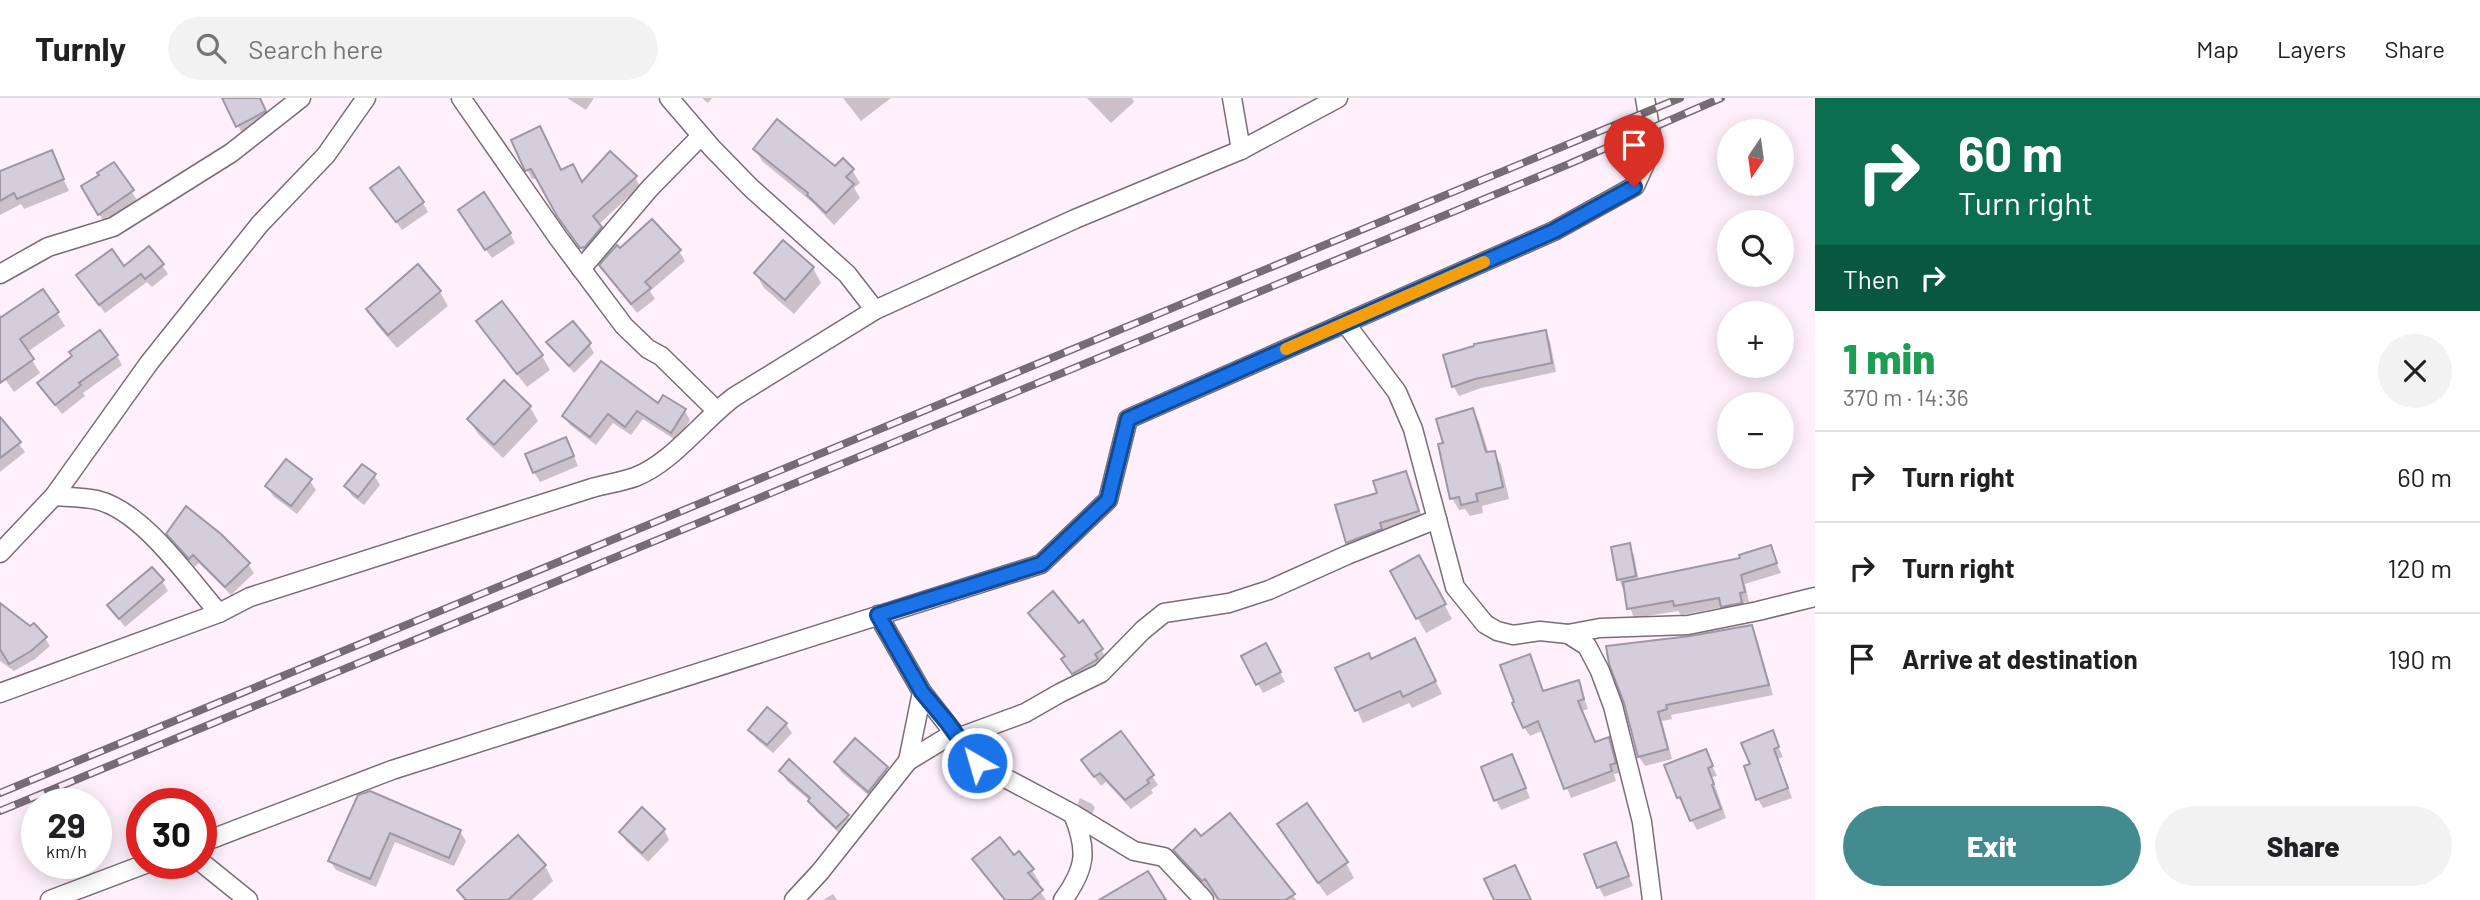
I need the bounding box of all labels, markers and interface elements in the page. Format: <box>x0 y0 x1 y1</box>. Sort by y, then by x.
search box <box>168 17 658 80</box>
text: Turnly <box>35 28 126 68</box>
icon: search <box>192 29 230 67</box>
text: Search here <box>248 33 383 64</box>
text: Map <box>2196 34 2239 63</box>
text: Layers <box>2277 34 2346 63</box>
text: Share <box>2384 34 2445 63</box>
pin <box>1604 115 1664 187</box>
north arrow <box>1717 119 1794 196</box>
map controls <box>1717 119 1794 469</box>
text: 60 m <box>1958 123 2063 182</box>
icon: arrive <box>1615 126 1653 164</box>
icon: right <box>1843 126 1934 217</box>
text: Turn right <box>1958 183 2093 221</box>
button: search <box>1717 210 1794 287</box>
icon: right <box>1914 259 1952 297</box>
text: Then <box>1843 263 1900 294</box>
button: + <box>1717 301 1794 378</box>
text: 1 min <box>1843 332 1935 382</box>
button: close <box>2378 334 2452 408</box>
text: 370 m · 14:36 <box>1843 383 1969 411</box>
button: − <box>1717 392 1794 469</box>
icon: right <box>1843 458 1881 496</box>
text: Turn right <box>1902 461 2015 492</box>
text: 60 m <box>2397 461 2452 492</box>
icon: right <box>1843 549 1881 587</box>
text: Turn right <box>1902 552 2015 583</box>
text: 120 m <box>2388 552 2452 583</box>
icon: arrive <box>1843 640 1881 678</box>
text: Arrive at destination <box>1902 643 2138 674</box>
text: 190 m <box>2388 643 2452 674</box>
position arrow <box>940 726 1014 800</box>
speed limit sign: 30 <box>126 788 217 879</box>
text: 29 <box>47 803 86 845</box>
button: Exit <box>1843 806 2141 886</box>
button: Share <box>2155 806 2452 886</box>
text: km/h <box>46 840 87 862</box>

